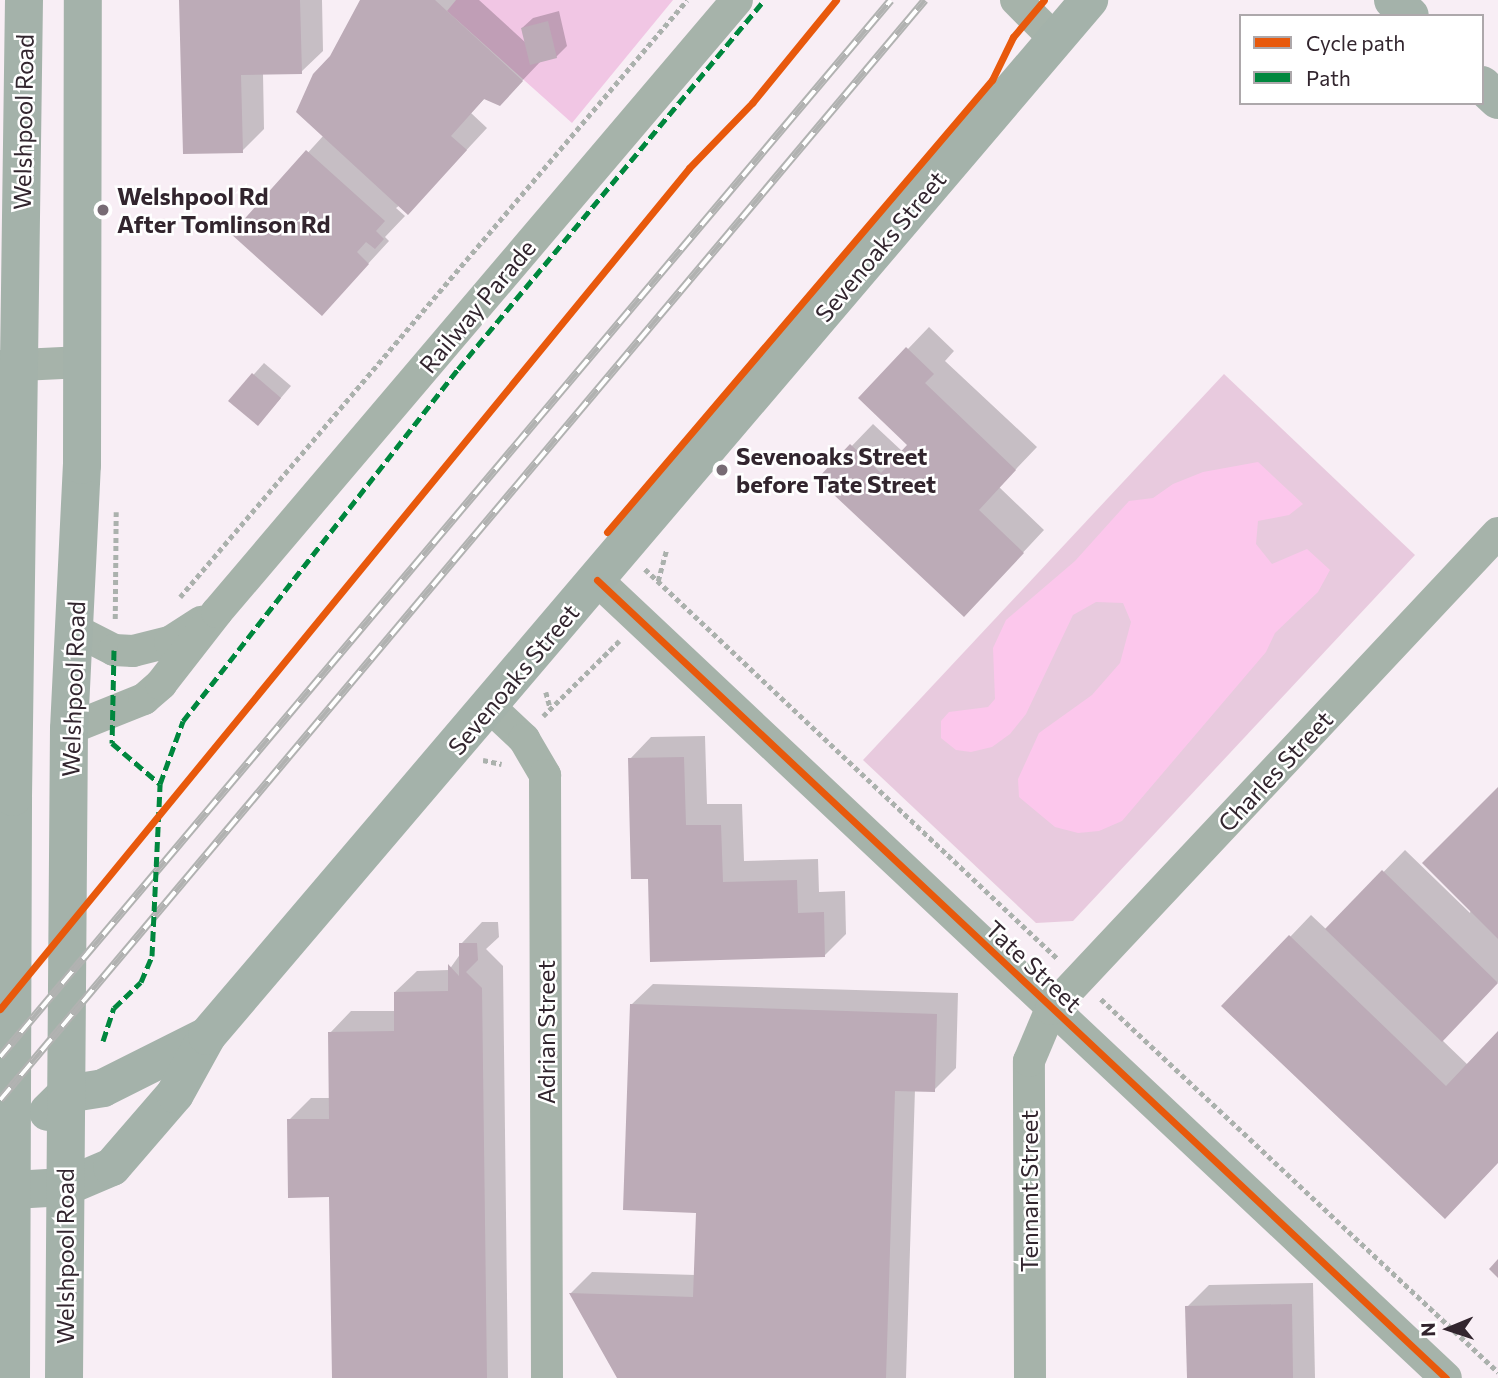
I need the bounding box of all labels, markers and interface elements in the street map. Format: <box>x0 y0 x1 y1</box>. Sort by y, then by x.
legend <box>1239 14 1484 105</box>
text: Cycle path <box>1306 30 1405 55</box>
street label: Welshpool Road <box>7 34 39 210</box>
text: Path <box>1306 65 1351 90</box>
street label: Sevenoaks Street <box>809 165 951 327</box>
place label: Welshpool Rd After Tomlinson Rd <box>117 182 331 238</box>
marker: Welshpool Rd After Tomlinson Rd <box>95 202 111 218</box>
street label: Railway Parade <box>413 233 541 379</box>
place label: Sevenoaks Street before Tate Street <box>736 442 936 498</box>
marker: Sevenoaks Street before Tate Street <box>714 462 730 478</box>
street label: Sevenoaks Street <box>442 598 584 760</box>
street label: Welshpool Road <box>56 601 90 777</box>
street label: Charles Street <box>1212 705 1338 837</box>
street label: Tate Street <box>980 914 1088 1018</box>
street label: Adrian Street <box>532 960 560 1104</box>
street label: Tennant Street <box>1015 1110 1043 1272</box>
street label: Welshpool Road <box>51 1168 79 1344</box>
north arrow <box>1414 1294 1484 1364</box>
text: N <box>1416 1322 1439 1337</box>

